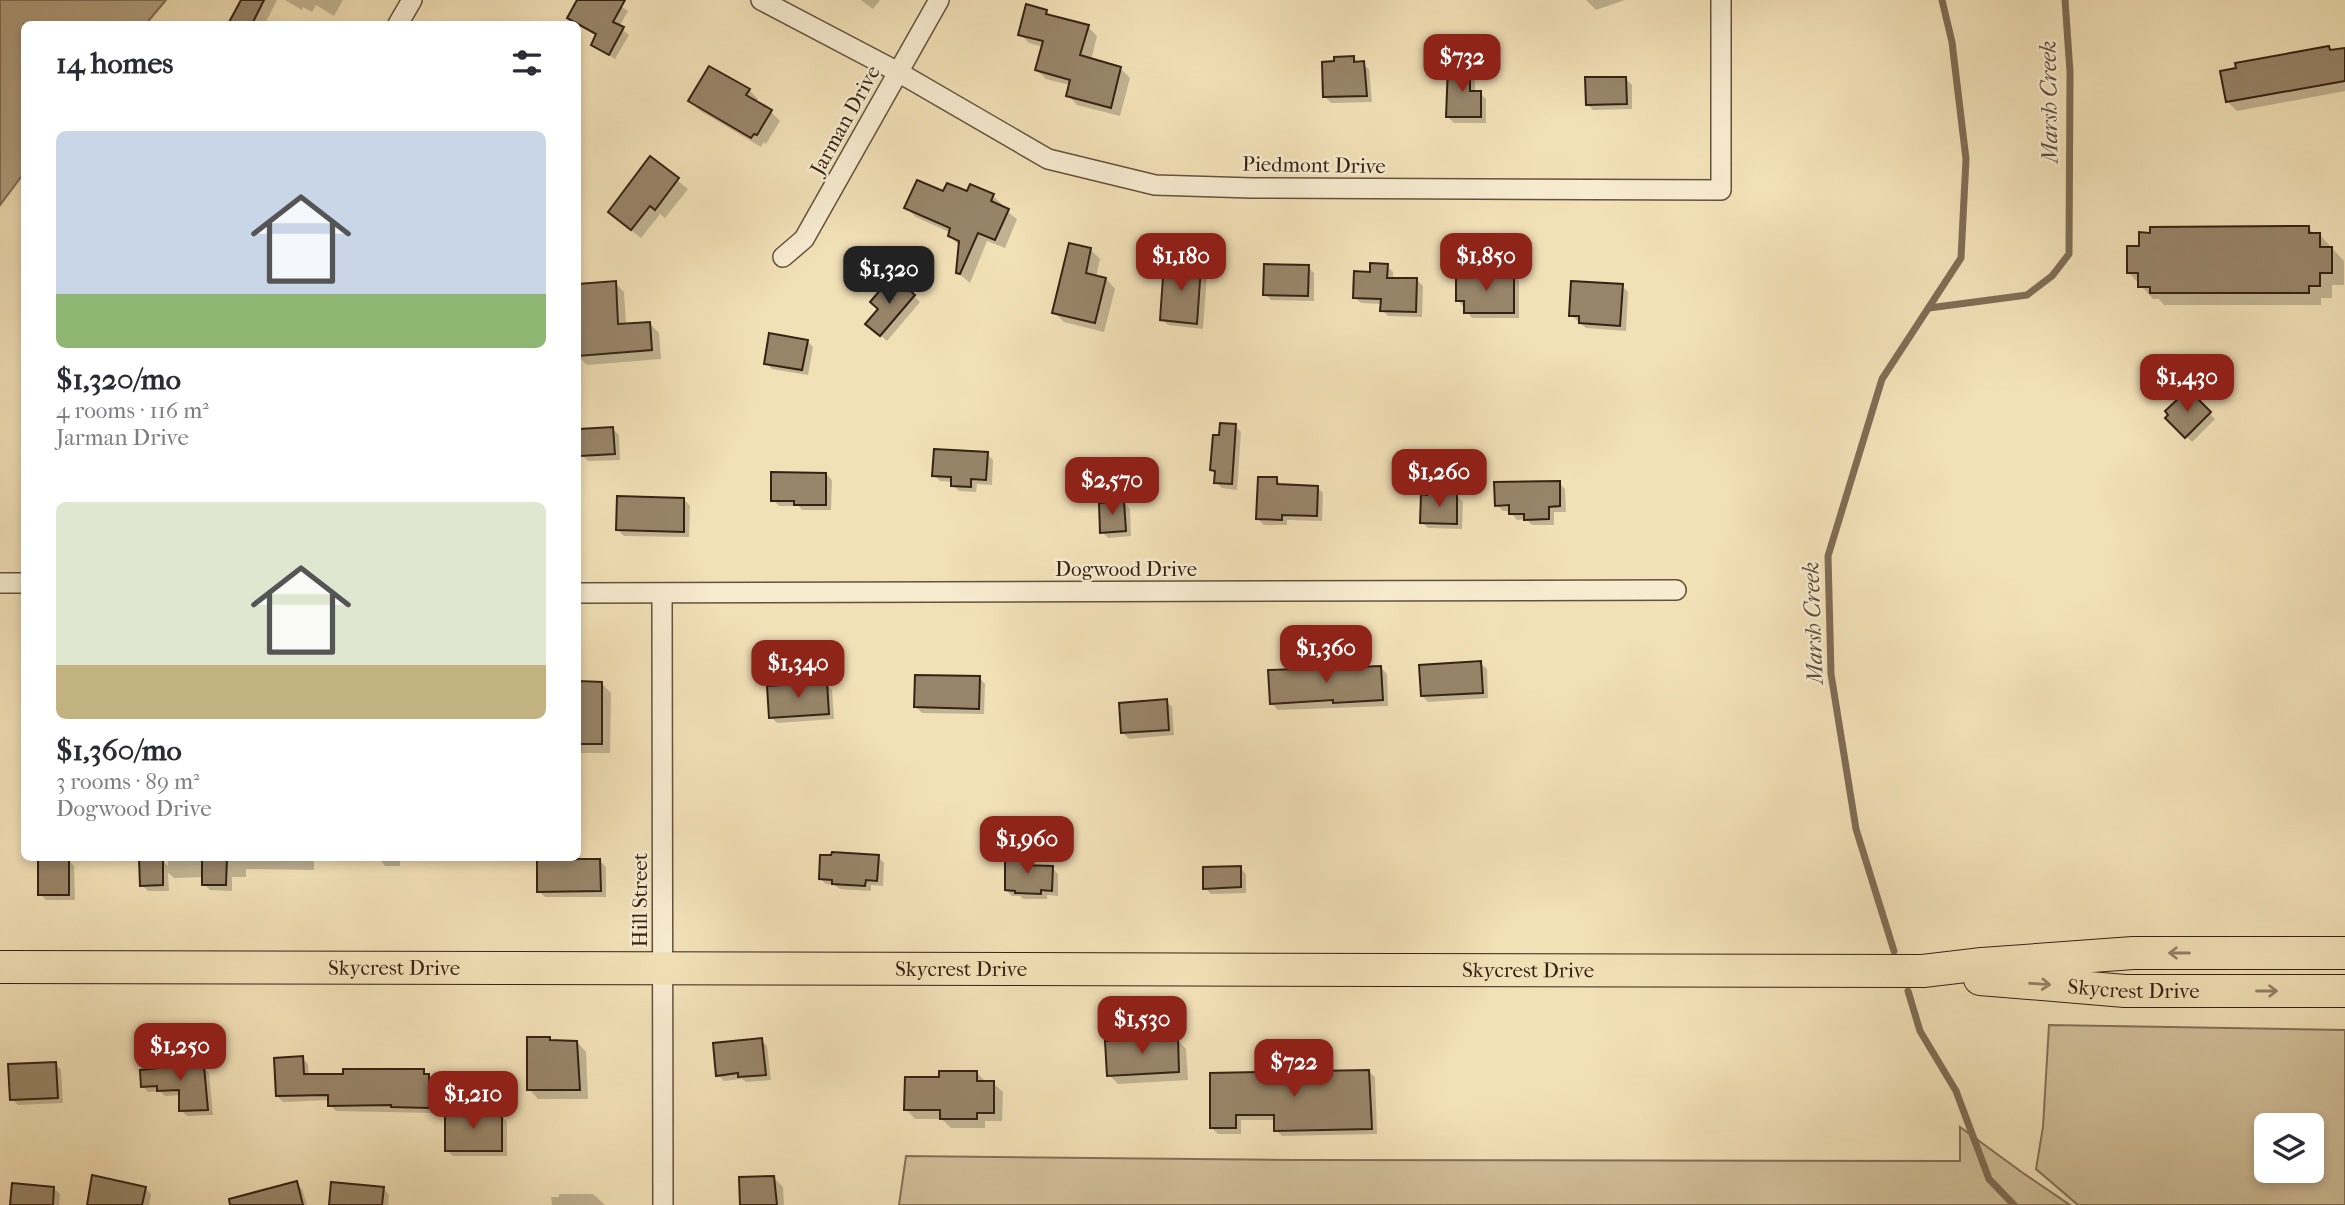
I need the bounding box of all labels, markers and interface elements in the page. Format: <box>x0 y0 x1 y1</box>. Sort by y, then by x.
pin: $732 <box>1421 34 1503 94</box>
water label: Marsh Creek <box>2034 40 2064 166</box>
text: $732 <box>1439 43 1485 70</box>
icon: filters <box>508 44 546 82</box>
text: 14 homes <box>56 46 173 81</box>
street label: Jarman Drive <box>804 61 885 181</box>
street label: Piedmont Drive <box>1242 152 1386 178</box>
icon: home <box>238 176 364 302</box>
pin: $1,180 <box>1124 233 1238 293</box>
pin: $1,850 <box>1429 233 1543 293</box>
text: $1,180 <box>1152 242 1210 269</box>
text: $1,850 <box>1456 242 1516 269</box>
pin: $1,320 <box>832 246 946 306</box>
text: $1,320 <box>859 255 919 282</box>
pin: $1,430 <box>2130 354 2244 414</box>
text: $1,320/mo <box>56 362 181 397</box>
text: $1,430 <box>2156 363 2218 390</box>
text: 4 rooms · 116 m² <box>56 397 209 424</box>
text: Jarman Drive <box>56 424 189 451</box>
pin: $1,260 <box>1382 449 1496 509</box>
pin: $2,570 <box>1055 458 1169 517</box>
text: $1,260 <box>1408 458 1470 485</box>
text: $2,570 <box>1081 466 1143 493</box>
icon: home <box>238 547 364 673</box>
street label: Dogwood Drive <box>1055 557 1197 581</box>
water label: Marsh Creek <box>1797 561 1829 687</box>
pin: $1,360 <box>1269 626 1383 685</box>
text: $1,360 <box>1296 634 1356 661</box>
pin: $1,340 <box>741 640 855 700</box>
text: $1,340 <box>767 649 829 676</box>
text: $1,360/mo <box>56 733 182 768</box>
text: 3 rooms · 89 m² <box>56 768 200 795</box>
text: Dogwood Drive <box>56 795 212 822</box>
pin: $1,960 <box>970 816 1084 876</box>
text: $1,960 <box>996 825 1058 852</box>
street label: Hill Street <box>628 852 652 947</box>
one-way arrow <box>2168 946 2191 960</box>
street label: Skycrest Drive <box>328 956 460 980</box>
street label: Skycrest Drive <box>895 957 1027 981</box>
street label: Skycrest Drive <box>1462 958 1594 982</box>
street label: Skycrest Drive <box>2067 974 2200 1003</box>
one-way arrow <box>2028 978 2050 991</box>
one-way arrow <box>2255 984 2278 998</box>
pin: $1,530 <box>1085 996 1199 1056</box>
text: $1,530 <box>1114 1005 1170 1032</box>
pin: $1,250 <box>123 1024 237 1083</box>
text: $1,250 <box>150 1032 210 1059</box>
pin: $722 <box>1253 1040 1335 1099</box>
text: $722 <box>1270 1048 1318 1075</box>
pin: $1,210 <box>416 1072 530 1131</box>
text: $1,210 <box>444 1080 502 1107</box>
map controls <box>2254 1113 2324 1183</box>
button: layers <box>2254 1113 2324 1183</box>

